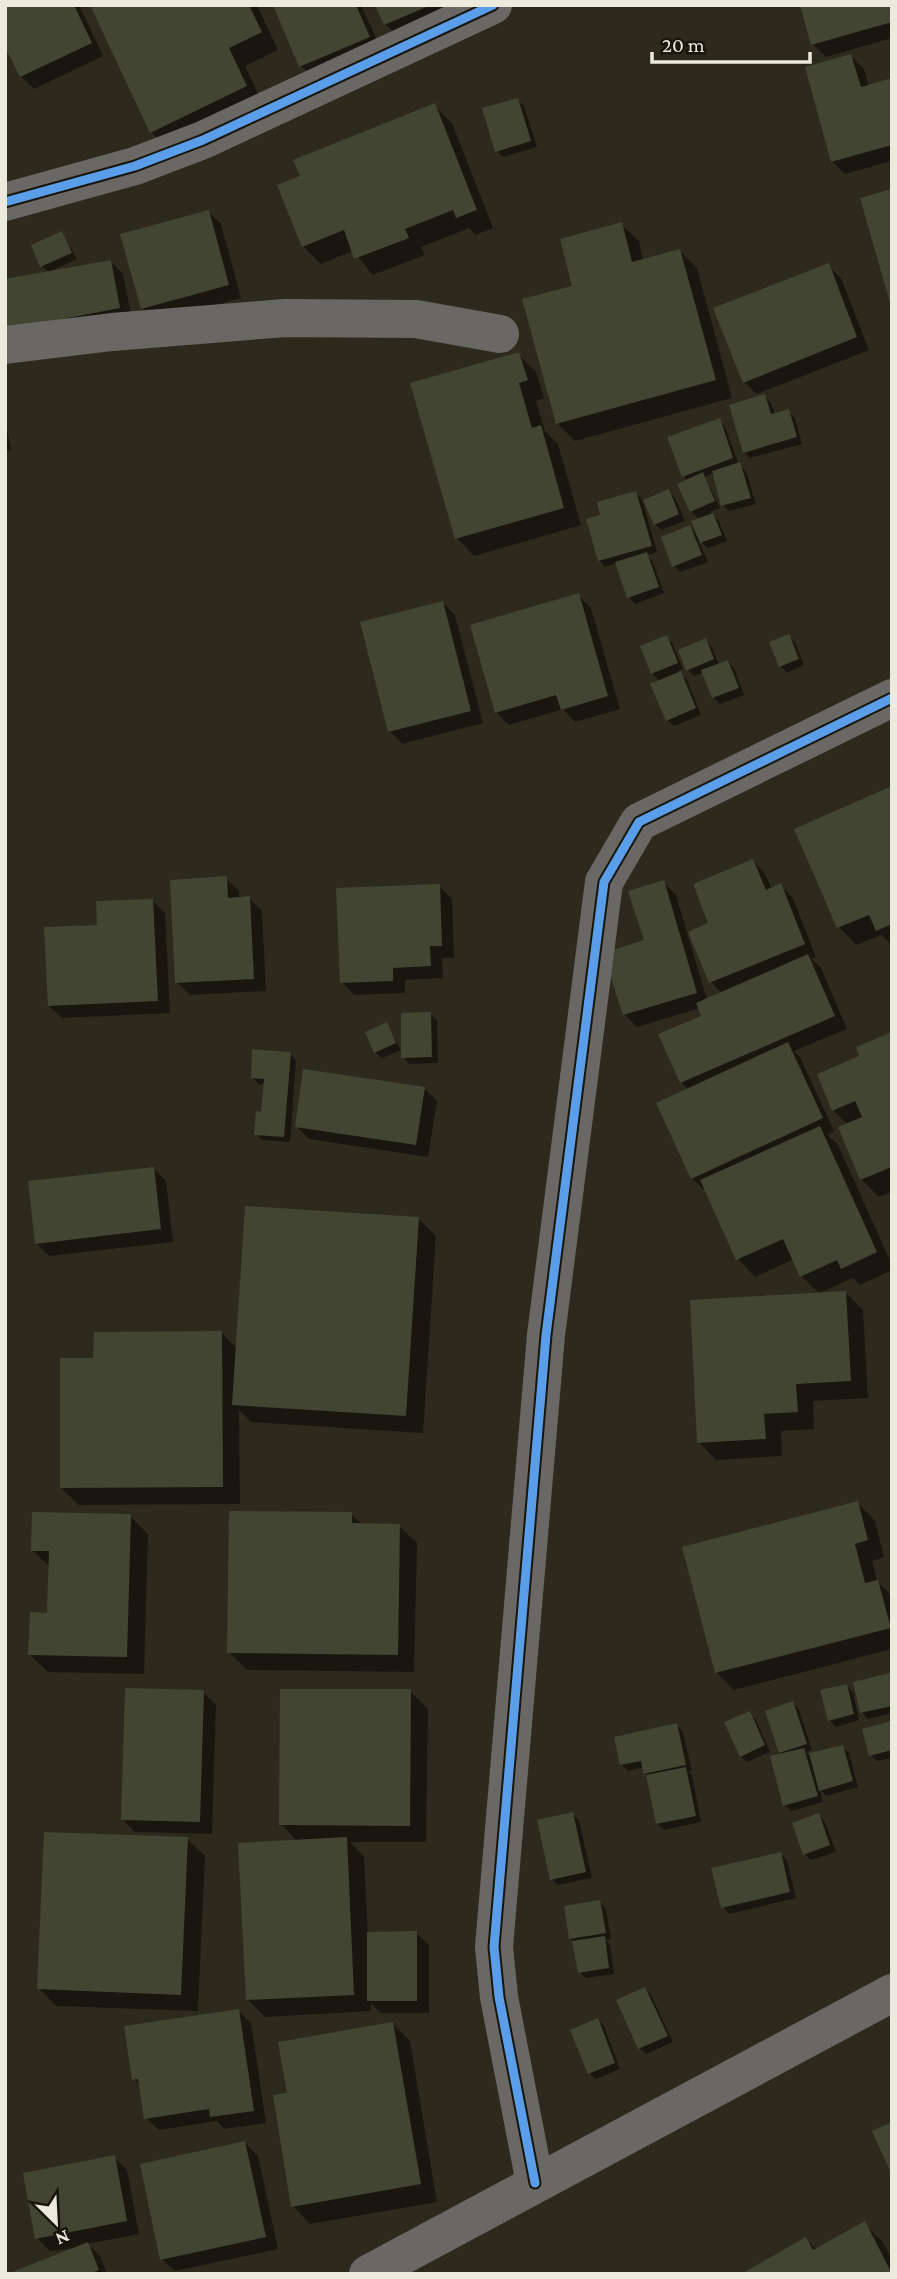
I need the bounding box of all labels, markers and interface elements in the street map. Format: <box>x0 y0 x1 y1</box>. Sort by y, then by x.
scale bar <box>652 21 810 65</box>
text: 20 m <box>662 33 705 57</box>
north arrow <box>21 2188 91 2258</box>
text: N <box>52 2226 73 2250</box>

